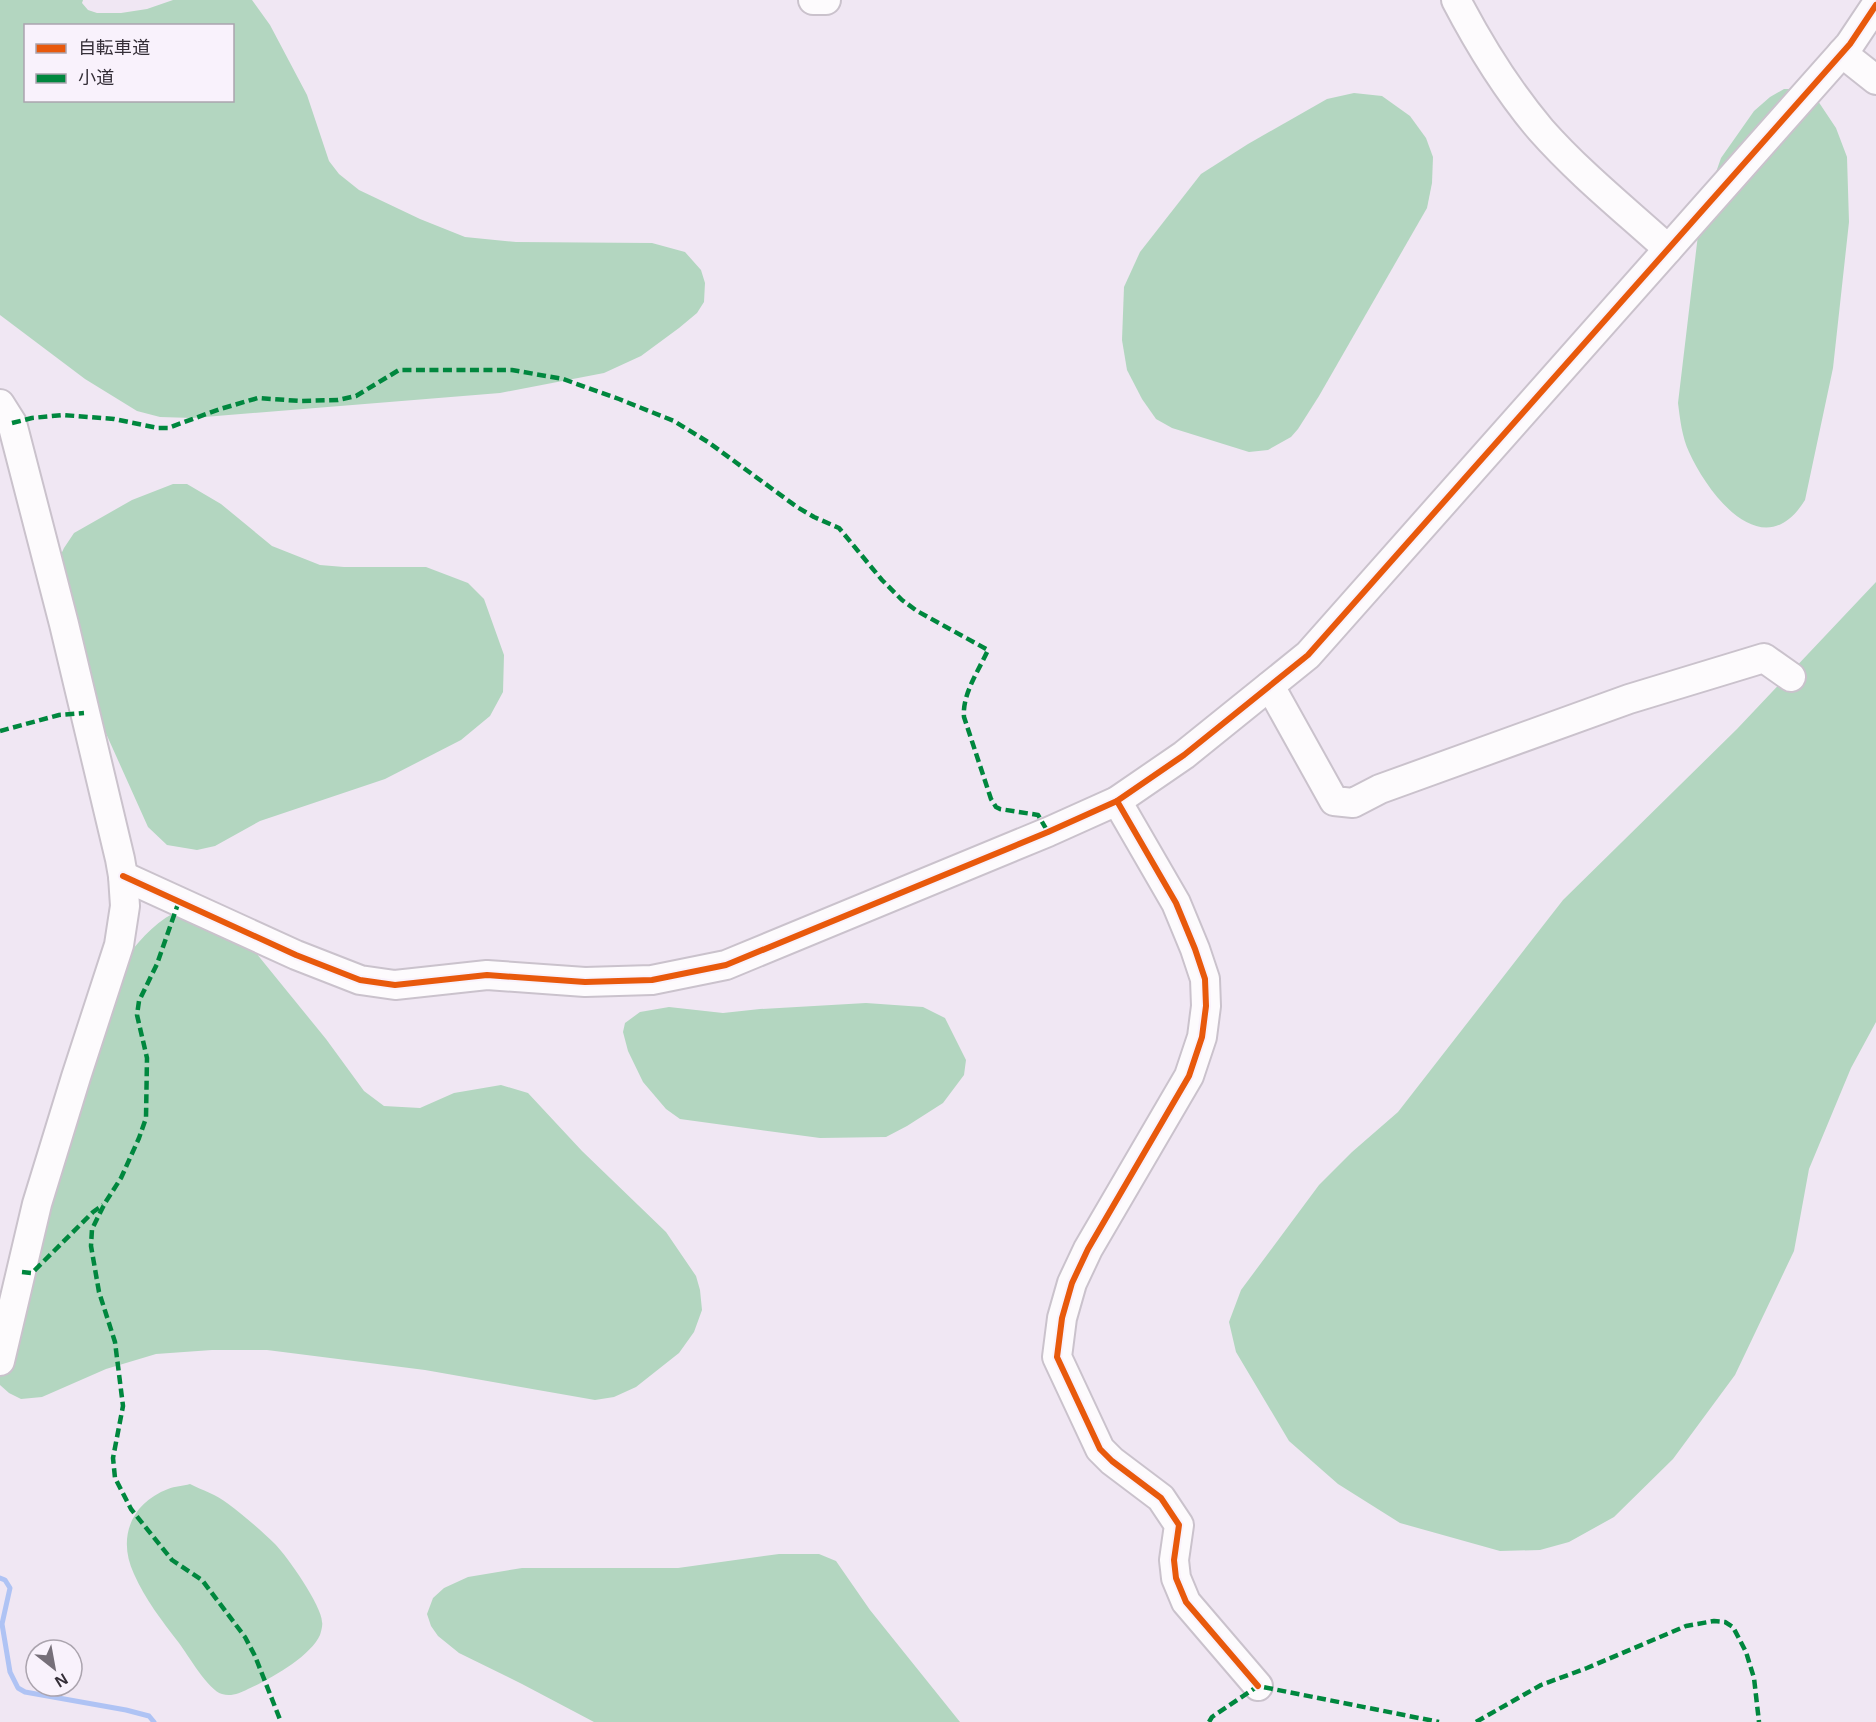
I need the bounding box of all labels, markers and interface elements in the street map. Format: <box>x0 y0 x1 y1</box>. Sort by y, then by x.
legend <box>24 24 234 102</box>
text: 自転車道 <box>78 38 150 58</box>
text: 小道 <box>78 68 114 88</box>
north arrow <box>24 1638 84 1698</box>
text: N <box>52 1670 71 1691</box>

